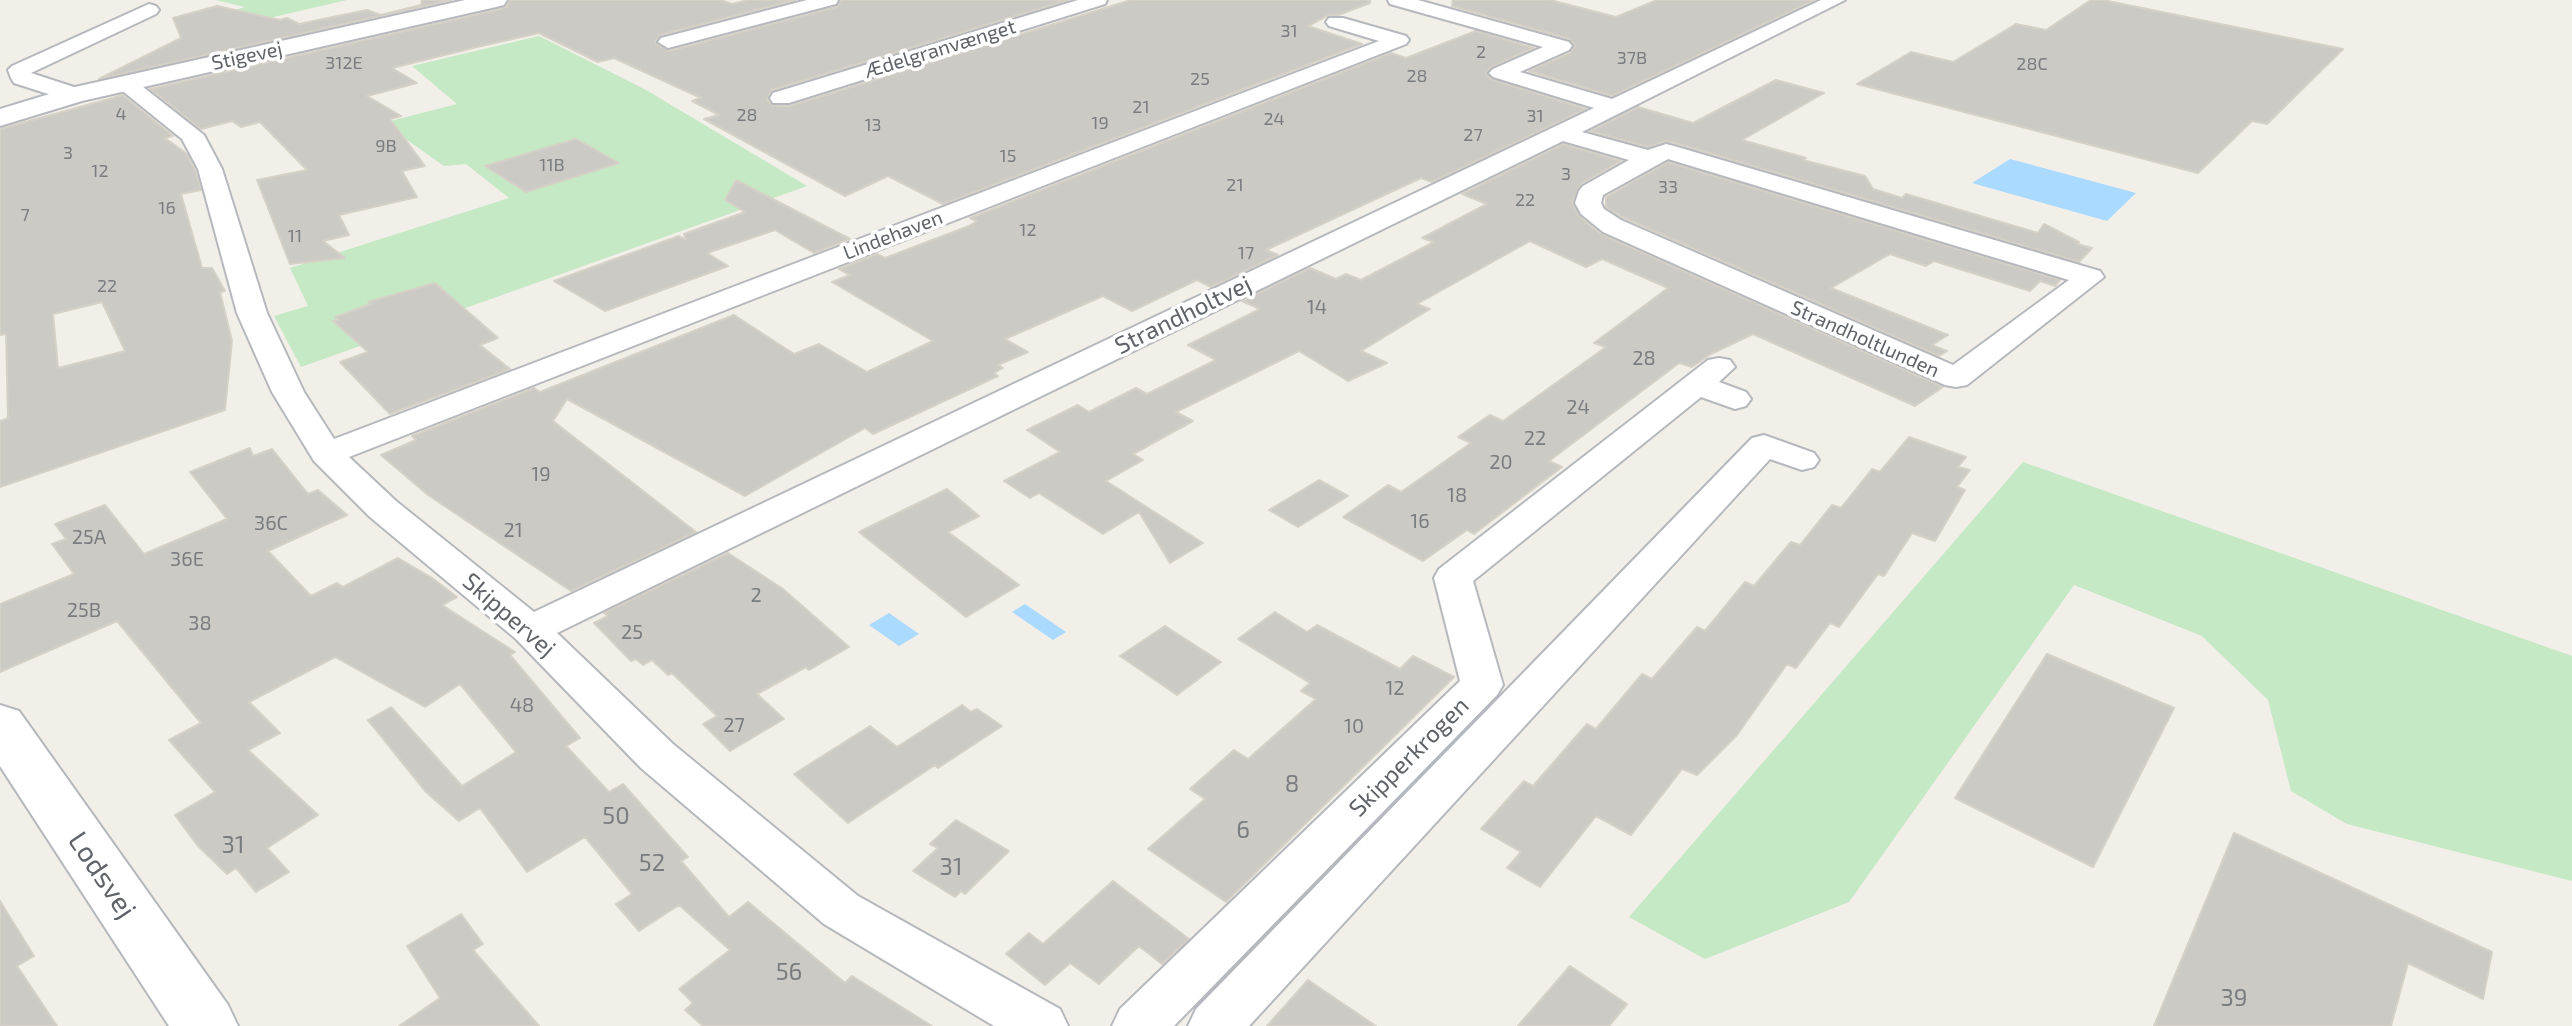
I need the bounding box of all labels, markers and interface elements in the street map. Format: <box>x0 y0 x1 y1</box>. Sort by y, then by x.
street label: Ædelgranvænget <box>861 15 1019 83</box>
house number: 31 <box>1280 20 1298 42</box>
street label: Stigevej <box>209 37 285 75</box>
house number: 2 <box>1476 41 1486 63</box>
house number: 37B <box>1617 47 1647 69</box>
house number: 312E <box>325 52 363 74</box>
house number: 28C <box>2016 53 2048 75</box>
house number: 28 <box>1406 65 1428 87</box>
house number: 25 <box>1190 68 1210 90</box>
house number: 21 <box>1132 96 1150 118</box>
house number: 4 <box>115 103 127 125</box>
house number: 28 <box>736 104 758 126</box>
house number: 31 <box>1526 105 1544 127</box>
house number: 24 <box>1263 108 1285 130</box>
house number: 19 <box>1091 112 1109 134</box>
house number: 13 <box>864 114 882 136</box>
house number: 27 <box>1463 124 1483 146</box>
house number: 9B <box>375 135 397 157</box>
house number: 3 <box>63 142 73 164</box>
house number: 15 <box>1000 145 1016 167</box>
house number: 11B <box>539 154 565 176</box>
house number: 12 <box>91 160 109 182</box>
house number: 3 <box>1561 163 1571 185</box>
house number: 21 <box>1226 174 1244 196</box>
house number: 33 <box>1658 176 1678 198</box>
house number: 22 <box>1515 189 1535 211</box>
house number: 16 <box>158 197 176 219</box>
house number: 7 <box>20 204 30 226</box>
street label: Lindehaven <box>840 205 946 265</box>
house number: 12 <box>1019 219 1037 241</box>
house number: 11 <box>288 225 302 247</box>
house number: 17 <box>1238 242 1254 264</box>
street label: Strandholtvej <box>1110 270 1256 360</box>
house number: 22 <box>97 275 117 297</box>
house number: 14 <box>1307 295 1327 319</box>
street label: Strandholtlunden <box>1787 296 1943 382</box>
house number: 28 <box>1632 346 1656 370</box>
house number: 24 <box>1566 395 1590 419</box>
house number: 22 <box>1524 426 1546 450</box>
house number: 20 <box>1489 450 1513 474</box>
house number: 19 <box>531 462 551 486</box>
house number: 18 <box>1447 483 1467 507</box>
house number: 16 <box>1410 509 1430 533</box>
house number: 36C <box>254 511 288 535</box>
house number: 21 <box>503 518 523 542</box>
house number: 25A <box>72 525 106 549</box>
house number: 36E <box>170 547 204 571</box>
street label: Skippervej <box>457 567 561 663</box>
house number: 2 <box>750 583 762 607</box>
house number: 25B <box>67 598 101 622</box>
house number: 38 <box>188 611 212 635</box>
house number: 25 <box>621 620 643 644</box>
house number: 12 <box>1385 676 1405 700</box>
street label: Skipperkrogen <box>1343 691 1475 823</box>
house number: 48 <box>510 693 534 717</box>
house number: 27 <box>723 713 745 737</box>
house number: 10 <box>1344 714 1364 738</box>
house number: 8 <box>1285 770 1299 798</box>
house number: 50 <box>602 802 630 830</box>
house number: 6 <box>1236 816 1250 844</box>
street label: Lodsvej <box>61 825 143 925</box>
house number: 31 <box>222 831 244 859</box>
house number: 52 <box>639 849 665 877</box>
house number: 31 <box>940 853 962 881</box>
house number: 56 <box>776 958 802 986</box>
house number: 39 <box>2220 984 2248 1012</box>

